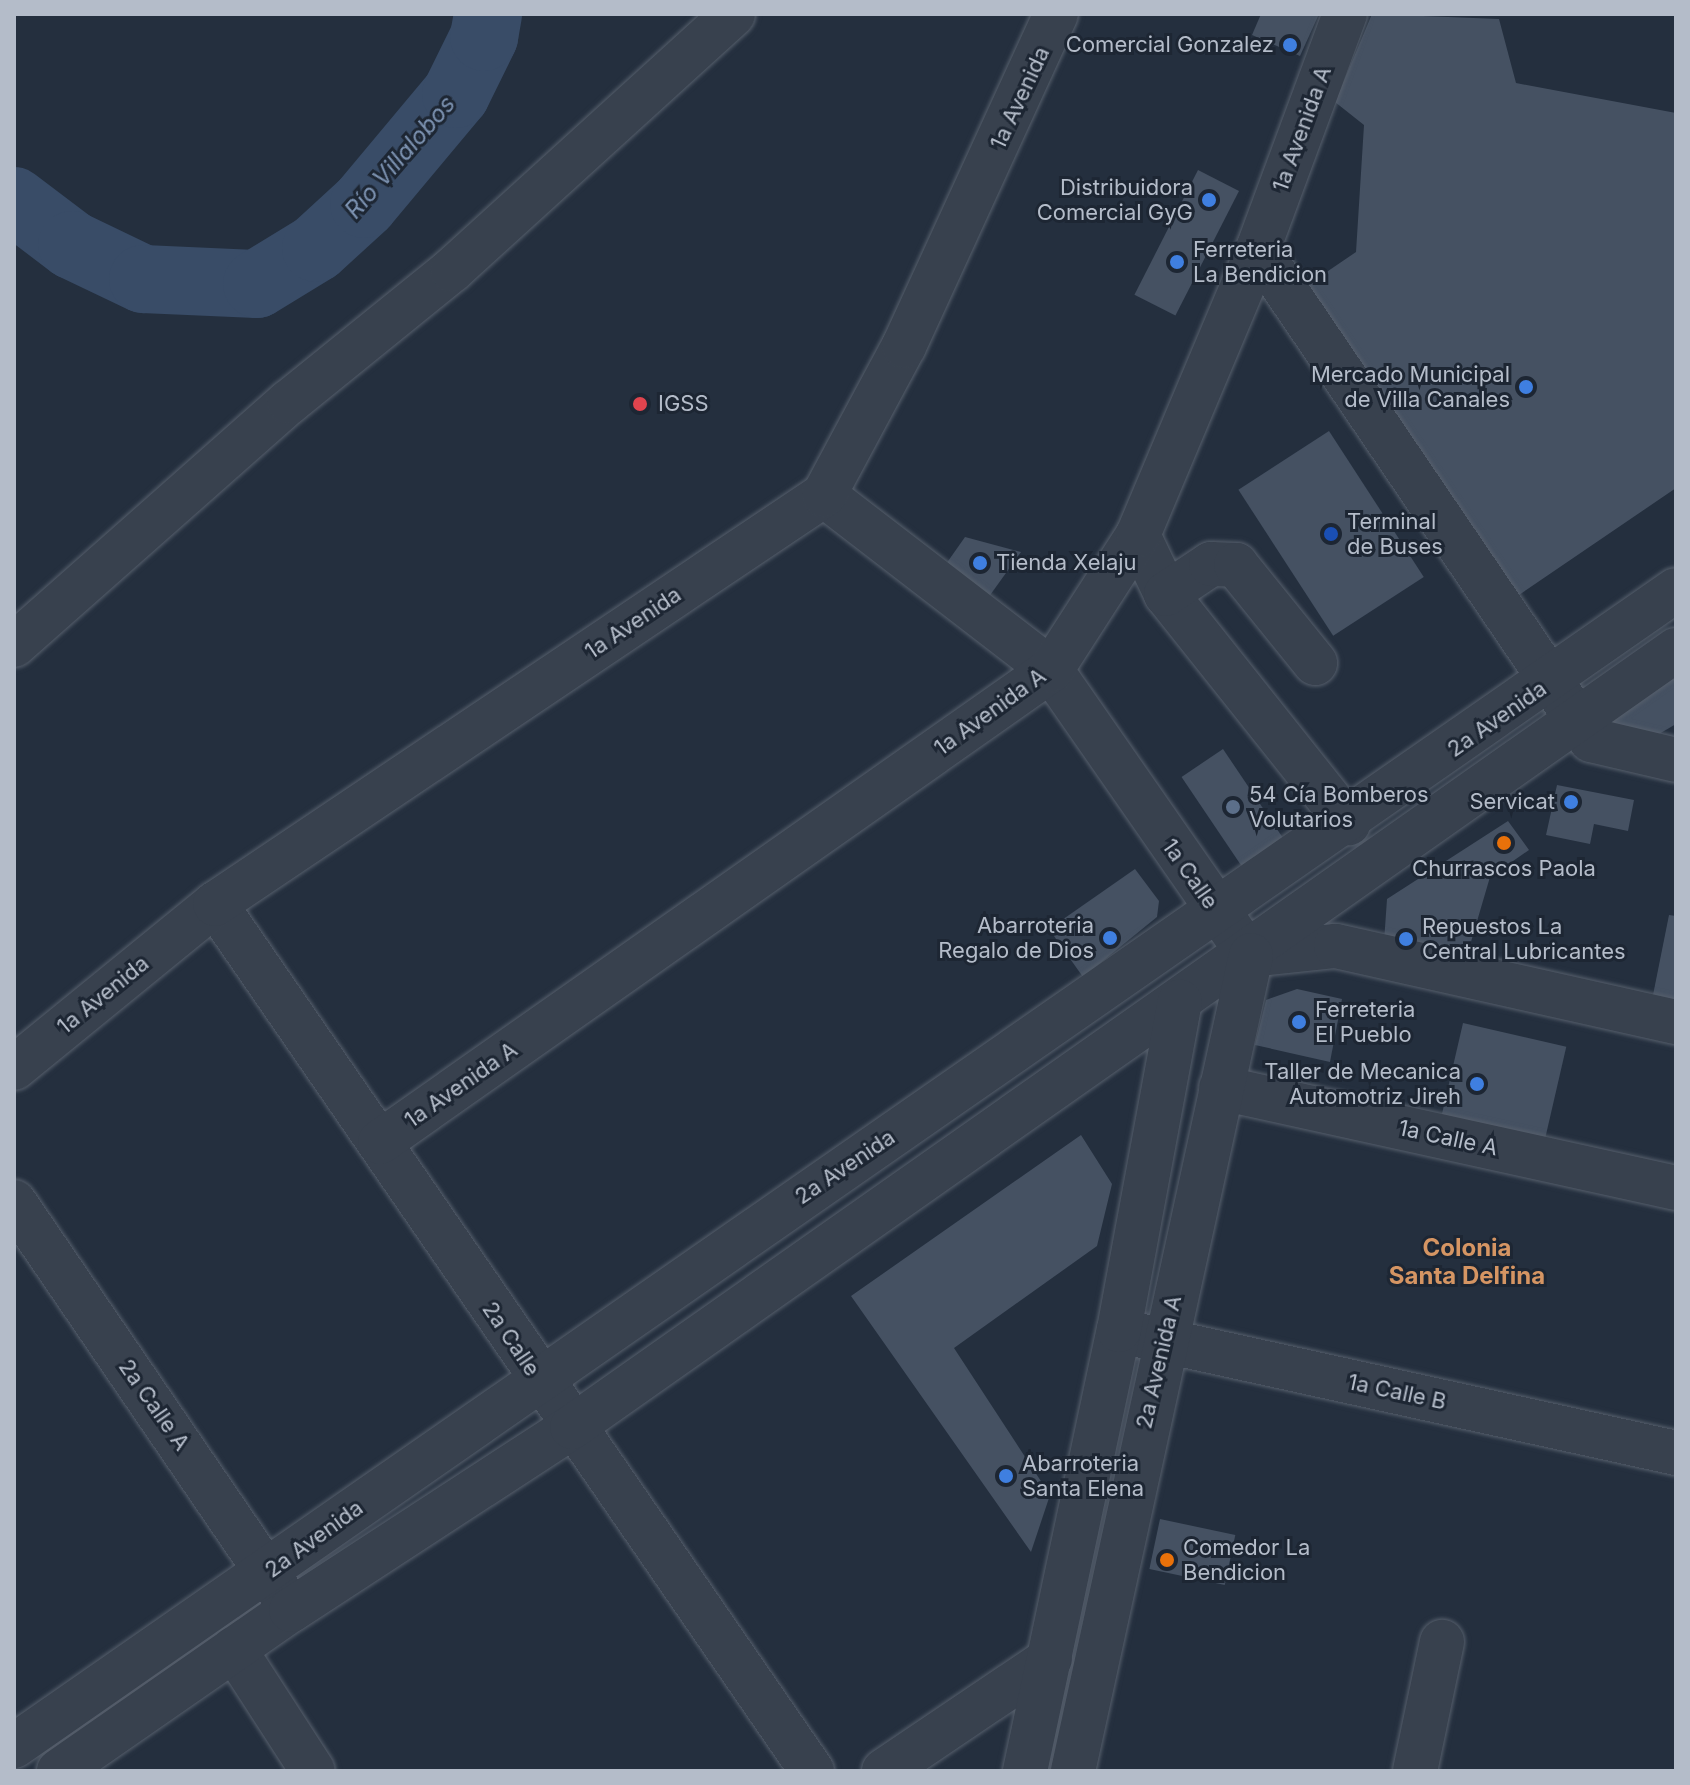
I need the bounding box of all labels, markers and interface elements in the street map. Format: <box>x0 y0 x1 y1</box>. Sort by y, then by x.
place label: Comercial Gonzalez <box>1066 32 1274 58</box>
marker: Comercial Gonzalez <box>1281 36 1299 54</box>
street label: 1a Avenida <box>985 43 1055 153</box>
street label: 1a Avenida A <box>1267 63 1337 195</box>
water label: Río Villalobos <box>339 90 461 224</box>
place label: Distribuidora Comercial GyG <box>1037 174 1193 226</box>
marker: Distribuidora Comercial GyG <box>1200 191 1218 209</box>
place label: Ferreteria La Bendicion <box>1193 236 1327 288</box>
marker: Ferreteria La Bendicion <box>1168 253 1186 271</box>
place label: Mercado Municipal de Villa Canales <box>1311 361 1510 412</box>
marker: Mercado Municipal de Villa Canales <box>1517 378 1535 396</box>
place label: IGSS <box>658 391 709 417</box>
marker: IGSS <box>629 393 651 415</box>
place label: Terminal de Buses <box>1347 508 1443 560</box>
marker: Terminal de Buses <box>1322 525 1340 543</box>
place label: Tienda Xelaju <box>996 550 1137 576</box>
marker: Tienda Xelaju <box>971 554 989 572</box>
street label: 1a Avenida <box>580 581 686 665</box>
street label: 1a Avenida A <box>929 663 1051 761</box>
street label: 2a Avenida <box>1443 675 1551 763</box>
place label: 54 Cía Bomberos Volutarios <box>1249 781 1429 832</box>
place label: Servicat <box>1469 789 1555 815</box>
marker: Servicat <box>1562 793 1580 811</box>
marker: 54 Cía Bomberos Volutarios <box>1224 798 1242 816</box>
street label: 1a Calle <box>1156 834 1224 914</box>
marker: Churrascos Paola <box>1495 834 1513 852</box>
place label: Churrascos Paola <box>1412 856 1596 882</box>
place label: Abarroteria Regalo de Dios <box>938 912 1094 964</box>
place label: Repuestos La Central Lubricantes <box>1422 913 1626 964</box>
marker: Abarroteria Regalo de Dios <box>1101 929 1119 947</box>
marker: Repuestos La Central Lubricantes <box>1397 930 1415 948</box>
street label: 1a Avenida <box>52 950 154 1040</box>
place label: Ferreteria El Pueblo <box>1315 996 1415 1048</box>
marker: Ferreteria El Pueblo <box>1290 1013 1308 1031</box>
street label: 1a Avenida A <box>400 1036 522 1134</box>
place label: Taller de Mecanica Automotriz Jireh <box>1264 1058 1461 1110</box>
marker: Taller de Mecanica Automotriz Jireh <box>1468 1075 1486 1093</box>
street label: 1a Calle A <box>1396 1115 1500 1161</box>
street label: 2a Avenida <box>790 1124 900 1210</box>
district label: Colonia Santa Delfina <box>1389 1234 1545 1290</box>
street label: 2a Avenida A <box>1131 1293 1187 1431</box>
street label: 2a Calle <box>477 1297 545 1381</box>
street label: 2a Calle A <box>113 1354 195 1456</box>
street label: 1a Calle B <box>1345 1369 1449 1415</box>
place label: Abarroteria Santa Elena <box>1022 1450 1144 1502</box>
marker: Abarroteria Santa Elena <box>997 1467 1015 1485</box>
street label: 2a Avenida <box>260 1495 368 1583</box>
place label: Comedor La Bendicion <box>1183 1534 1310 1586</box>
marker: Comedor La Bendicion <box>1158 1551 1176 1569</box>

